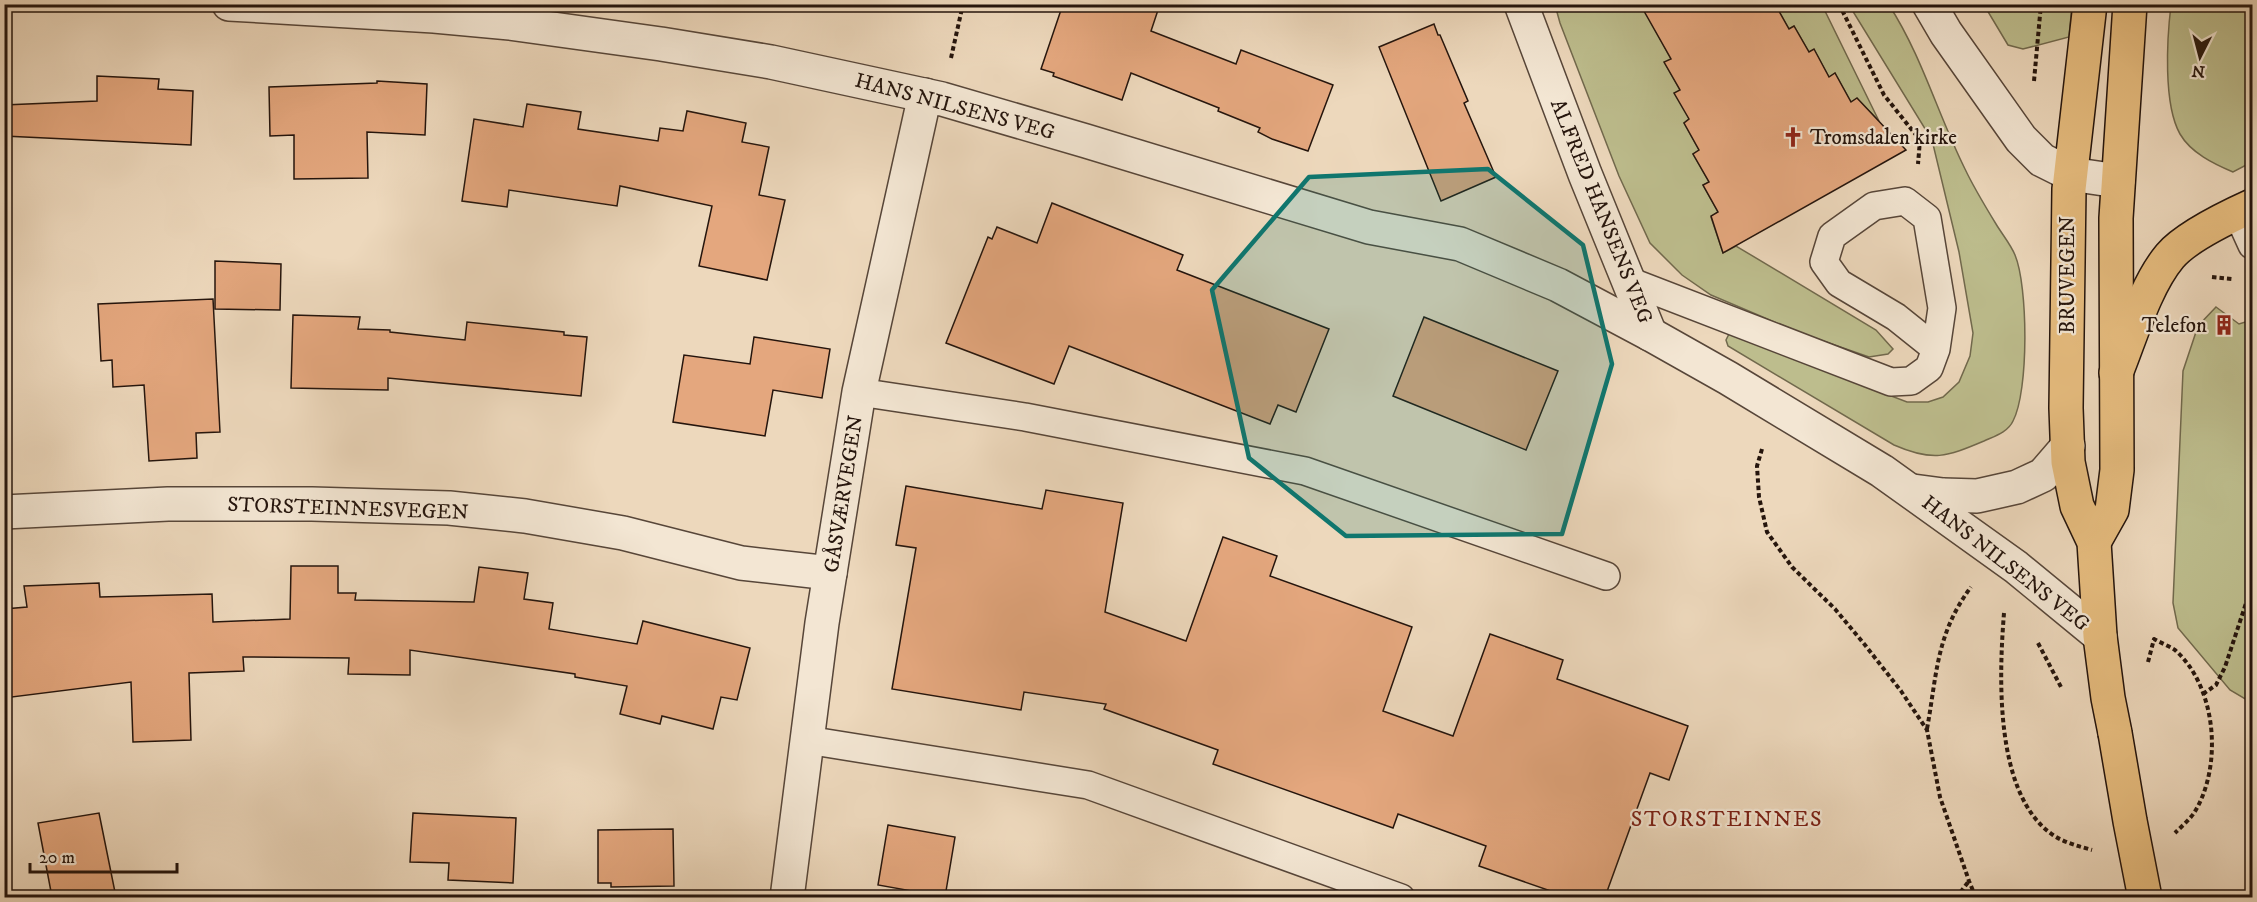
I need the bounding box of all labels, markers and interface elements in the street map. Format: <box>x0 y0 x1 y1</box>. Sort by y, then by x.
north arrow <box>2170 27 2230 87</box>
text: N <box>2191 60 2206 82</box>
street label: HANS NILSENS VEG <box>852 68 1058 146</box>
street label: ALFRED HANSENS VEG <box>1544 95 1658 328</box>
church icon: Tromsdalen kirke <box>1781 125 1805 149</box>
place label: Tromsdalen kirke <box>1810 125 1957 151</box>
street label: BRUVEGEN <box>2055 216 2081 334</box>
place label: Telefon <box>2142 313 2207 339</box>
building icon: Telefon <box>2212 313 2236 337</box>
street label: GÅSVÆRVEGEN <box>817 413 869 575</box>
street label: HANS NILSENS VEG <box>1916 490 2095 638</box>
street label: STORSTEINNESVEGEN <box>227 492 469 526</box>
district label: STORSTEINNES <box>1631 806 1823 833</box>
scale bar <box>30 836 177 874</box>
text: 20 m <box>39 847 75 869</box>

